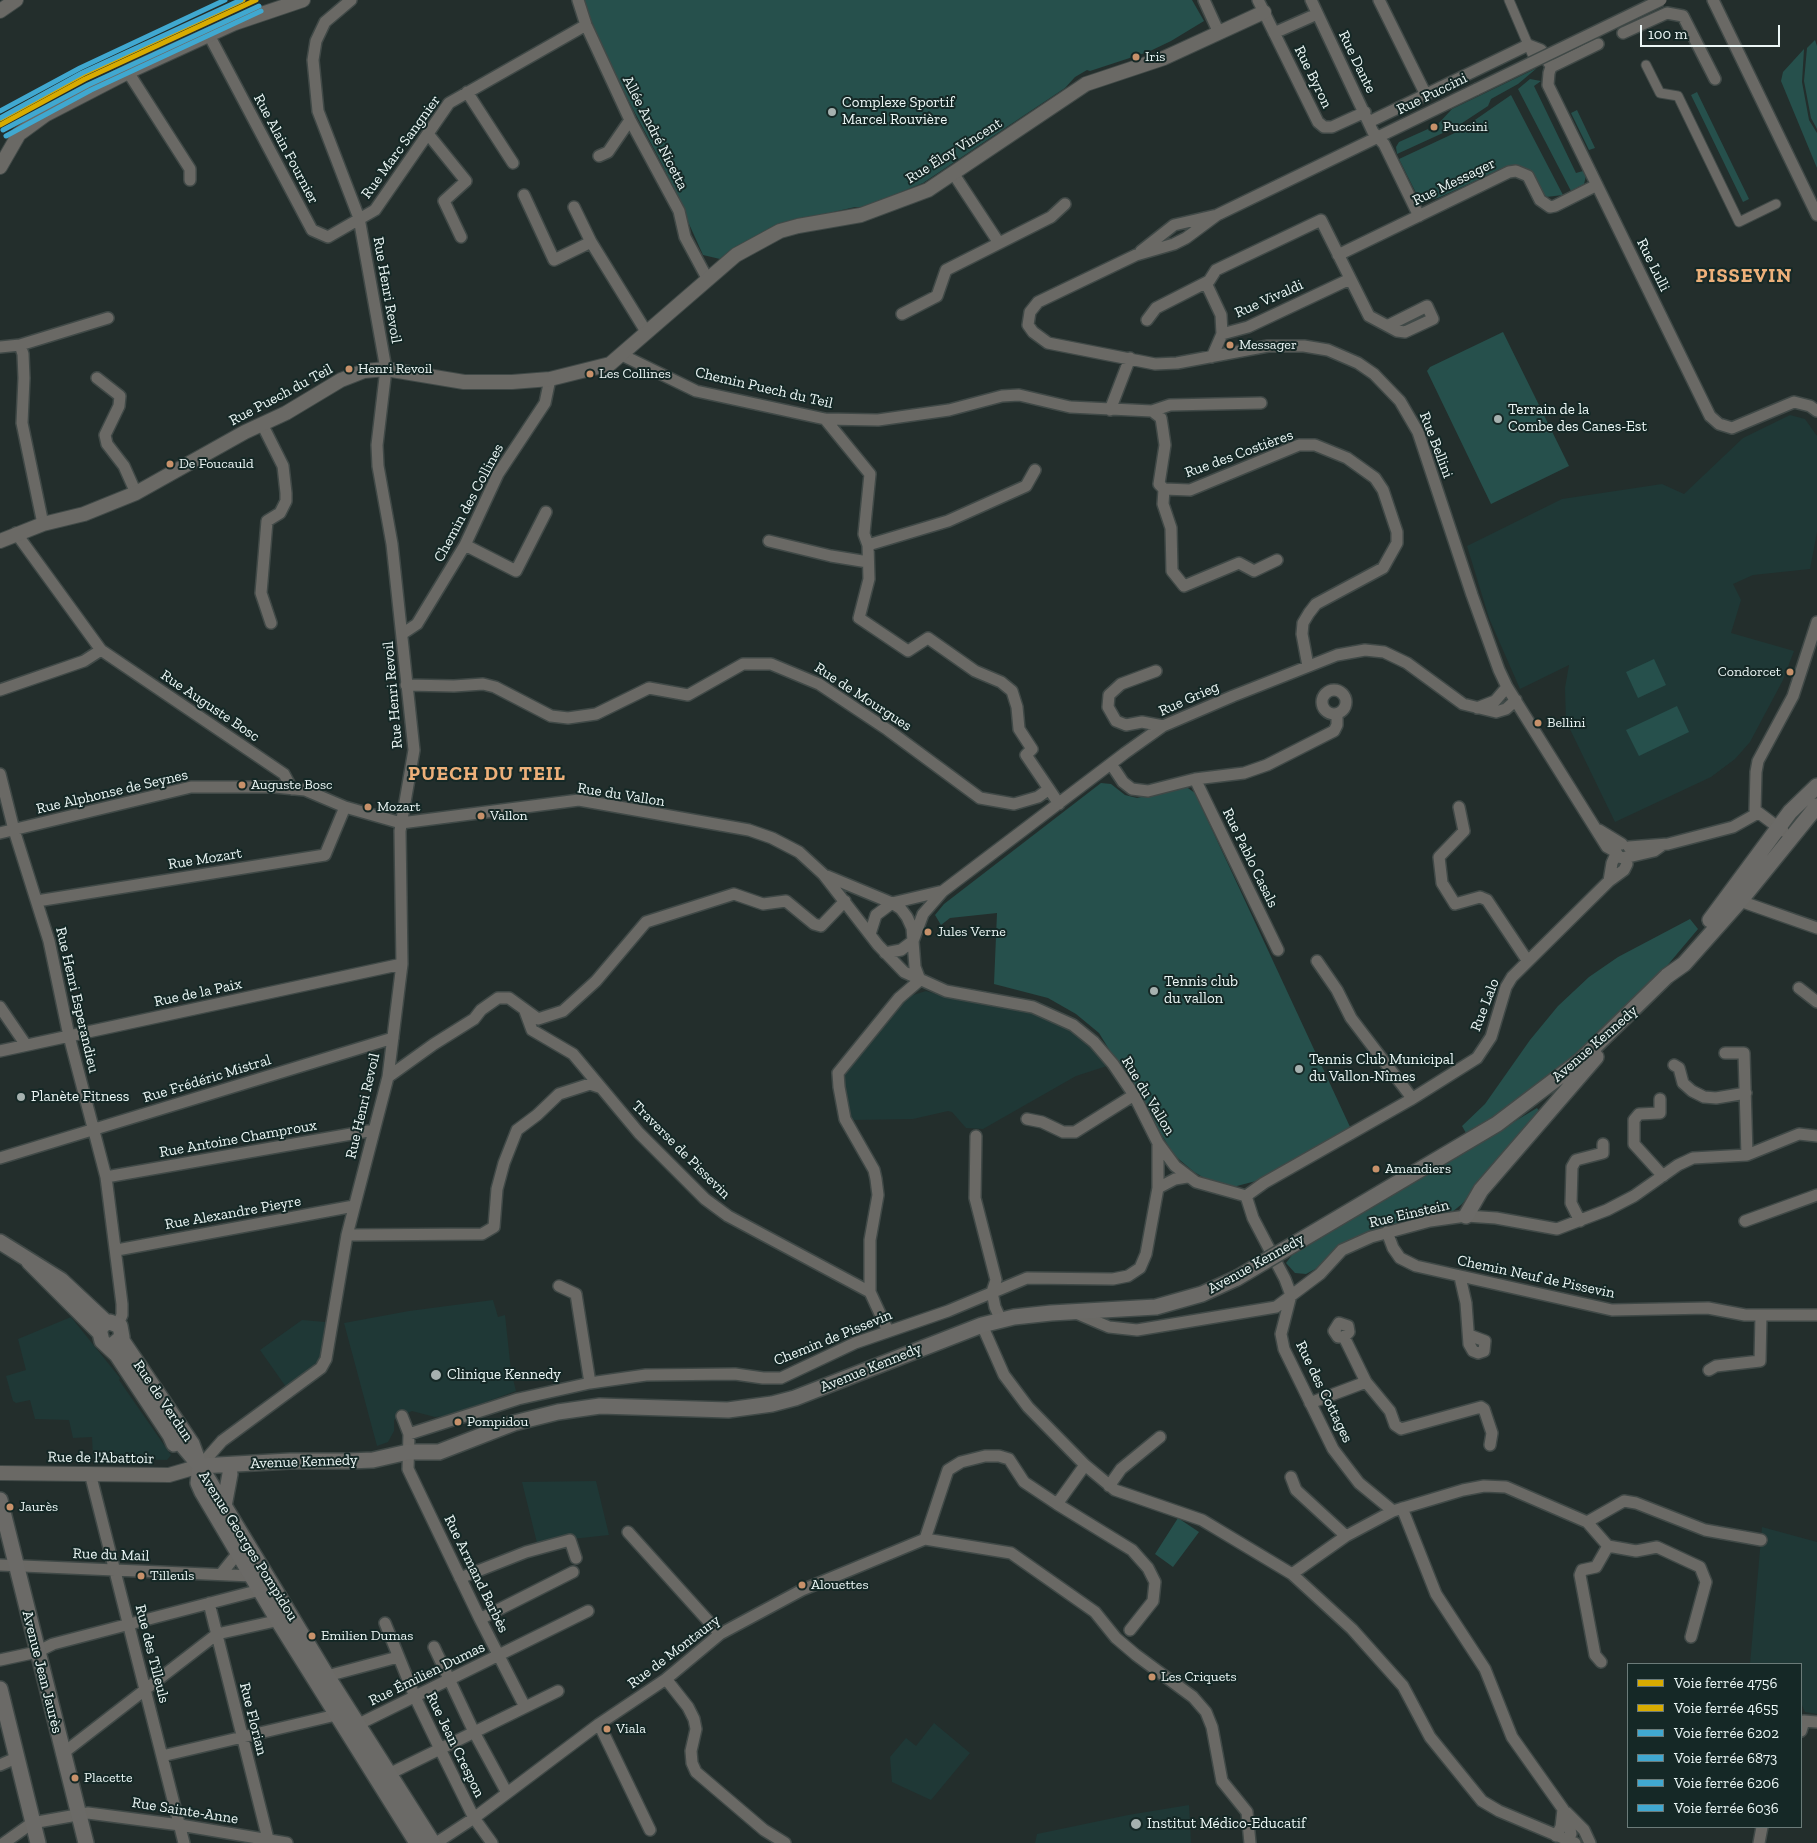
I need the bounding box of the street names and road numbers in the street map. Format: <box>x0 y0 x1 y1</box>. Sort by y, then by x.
street label: Rue Dante <box>1334 28 1380 96</box>
street label: Rue Byron <box>1290 43 1336 111</box>
street label: Rue Puccini <box>1394 69 1470 119</box>
street label: Allée André Nicetta <box>618 73 692 193</box>
street label: Rue Alain Fournier <box>249 91 323 207</box>
street label: Rue Marc Sangnier <box>357 92 445 202</box>
street label: Rue Éloy Vincent <box>903 114 1005 188</box>
street label: Rue Messager <box>1410 154 1498 210</box>
street label: Rue Henri Revoil <box>369 235 405 345</box>
street label: Rue Lulli <box>1632 236 1674 294</box>
street label: Rue Vivaldi <box>1232 276 1306 322</box>
street label: Rue Puech du Teil <box>226 360 336 430</box>
street label: Chemin Puech du Teil <box>693 363 835 413</box>
street label: Rue Bellini <box>1415 409 1457 481</box>
street label: Rue des Costières <box>1182 426 1296 482</box>
street label: Chemin des Collines <box>430 441 508 565</box>
street label: Rue Henri Revoil <box>379 641 407 749</box>
street label: Rue de Mourgues <box>811 659 915 735</box>
street label: Rue Auguste Bosc <box>157 666 263 746</box>
street label: Rue Grieg <box>1156 678 1222 720</box>
street label: Rue Alphonse de Seynes <box>34 766 190 818</box>
street label: Rue du Vallon <box>576 779 666 811</box>
street label: Rue Pablo Casals <box>1218 805 1282 911</box>
street label: Rue Mozart <box>167 844 243 874</box>
street label: Rue Henri Esperandieu <box>51 925 103 1075</box>
street label: Rue de la Paix <box>153 975 243 1011</box>
street label: Rue Lalo <box>1467 976 1503 1034</box>
street label: Avenue Kennedy <box>1549 1002 1641 1086</box>
street label: Rue Frédéric Mistral <box>141 1051 273 1107</box>
street label: Rue Henri Revoil <box>342 1051 384 1161</box>
street label: Rue du Vallon <box>1118 1053 1178 1139</box>
street label: Traverse de Pissevin <box>628 1097 734 1203</box>
street label: Rue Antoine Champroux <box>158 1116 318 1162</box>
street label: Rue Alexandre Pieyre <box>164 1192 302 1234</box>
street label: Rue Einstein <box>1367 1196 1451 1232</box>
street label: Avenue Kennedy <box>1205 1230 1307 1298</box>
street label: Chemin Neuf de Pissevin <box>1456 1252 1616 1302</box>
street label: Chemin de Pissevin <box>771 1306 895 1370</box>
street label: Rue des Cottages <box>1292 1338 1356 1446</box>
street label: Avenue Kennedy <box>818 1340 924 1396</box>
street label: Rue de Verdun <box>129 1357 197 1445</box>
street label: Rue de l'Abattoir <box>47 1448 155 1468</box>
street label: Avenue Kennedy <box>250 1451 358 1473</box>
street label: Avenue Georges Pompidou <box>194 1468 302 1624</box>
street label: Rue Armand Barbès <box>440 1512 512 1636</box>
street label: Rue du Mail <box>72 1545 150 1565</box>
street label: Rue des Tilleuls <box>131 1603 173 1705</box>
street label: Avenue Jean Jaurès <box>18 1609 66 1735</box>
street label: Rue de Montaury <box>624 1611 724 1693</box>
street label: Rue Émilien Dumas <box>366 1638 488 1710</box>
street label: Rue Florian <box>235 1681 271 1757</box>
street label: Rue Jean Crespon <box>422 1689 488 1801</box>
street label: Rue Sainte-Anne <box>131 1794 239 1828</box>

